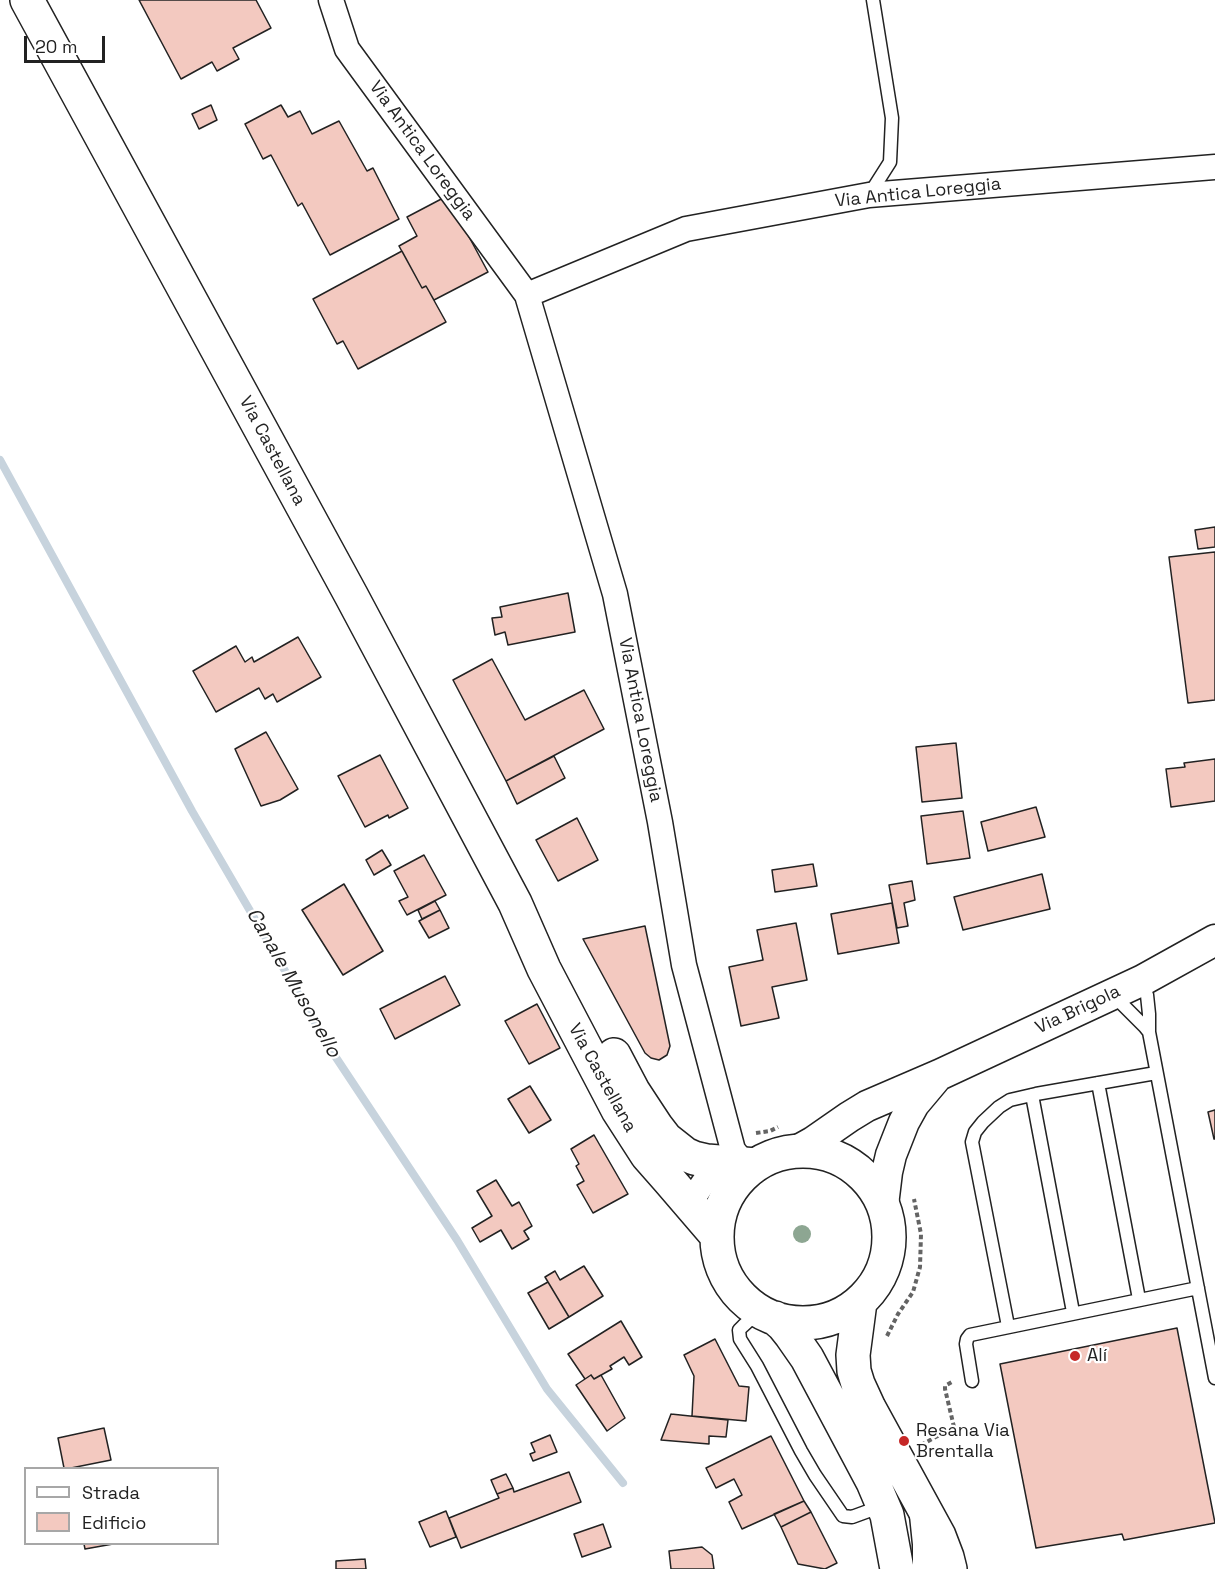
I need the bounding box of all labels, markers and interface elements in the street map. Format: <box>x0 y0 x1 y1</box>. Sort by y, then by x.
scale bar <box>27 24 108 62</box>
text: 20 m <box>35 35 78 58</box>
street label: Via Antica Loreggia <box>364 77 480 225</box>
street label: Via Antica Loreggia <box>834 174 1002 212</box>
street label: Via Castellana <box>234 393 310 509</box>
street label: Via Antica Loreggia <box>613 636 667 804</box>
water label: Canale Musonello <box>240 904 346 1062</box>
street label: Via Brigola <box>1032 981 1124 1039</box>
street label: Via Castellana <box>563 1020 641 1136</box>
place label: Alí <box>1087 1345 1107 1367</box>
marker: Alí <box>1068 1349 1082 1363</box>
place label: Resana Via Brentalla <box>916 1420 1010 1462</box>
marker: Resana Via Brentalla <box>897 1434 911 1448</box>
legend <box>24 1467 219 1545</box>
text: Strada <box>82 1481 140 1504</box>
text: Edificio <box>82 1511 146 1534</box>

